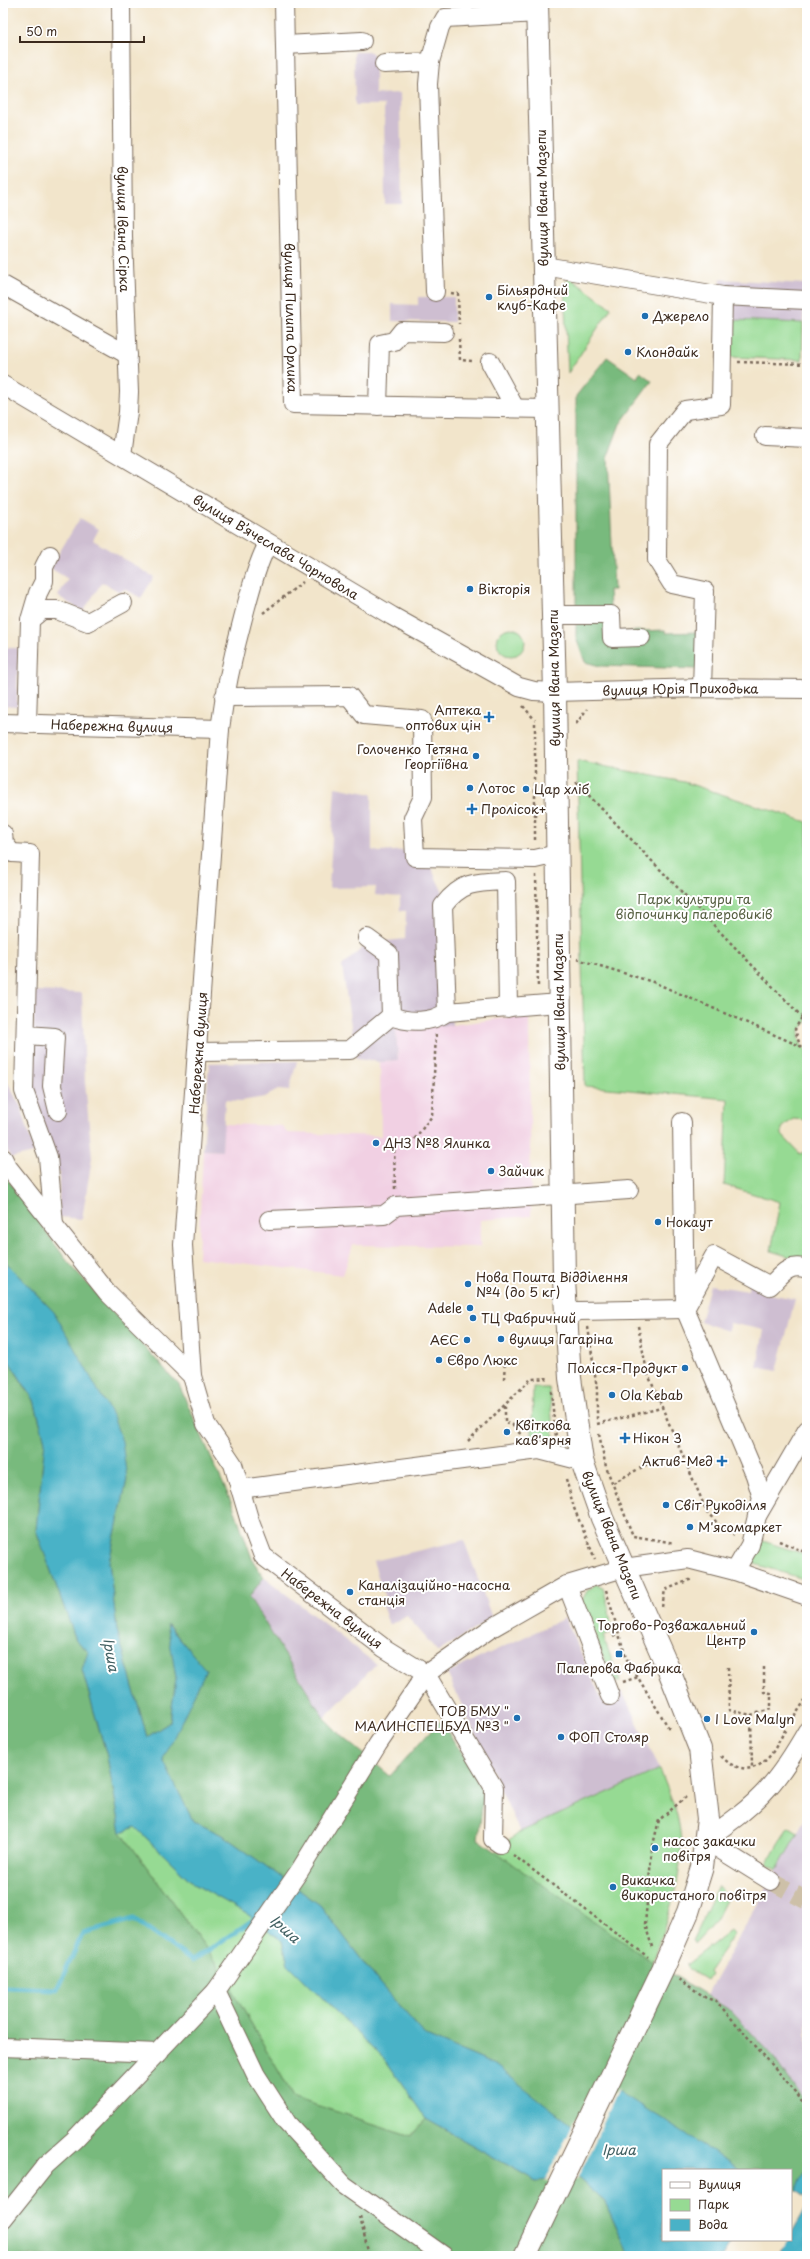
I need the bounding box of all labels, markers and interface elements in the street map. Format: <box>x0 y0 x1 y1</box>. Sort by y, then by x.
scale bar <box>20 18 144 44</box>
text: 50 m <box>26 22 57 40</box>
street label: вулиця Івана Мазепи <box>531 129 552 267</box>
street label: вулиця Івана Сірка <box>113 166 135 293</box>
street label: вулиця Пилипа Орлика <box>280 243 303 394</box>
place label: Більярдний клуб-Кафе <box>497 280 568 314</box>
marker: Більярдний клуб-Кафе <box>484 292 494 302</box>
place label: Джерело <box>652 306 709 325</box>
marker: Джерело <box>640 311 650 321</box>
place label: Клондайк <box>636 342 699 361</box>
marker: Клондайк <box>623 347 633 357</box>
street label: вулиця Вʼячеслава Чорновола <box>190 489 363 604</box>
place label: Вікторія <box>478 579 530 598</box>
marker: Вікторія <box>465 584 475 594</box>
street label: вулиця Івана Мазепи <box>543 609 564 747</box>
street label: вулиця Юрія Приходька <box>602 678 760 700</box>
place label: Аптека оптових цін <box>406 700 482 734</box>
marker: Аптека оптових цін <box>484 712 494 722</box>
street label: Набережна вулиця <box>50 714 174 737</box>
place label: Голоченко Тетяна Георгіївна <box>357 739 469 773</box>
marker: Голоченко Тетяна Георгіївна <box>471 751 481 761</box>
place label: Лотос <box>478 778 516 797</box>
place label: Цар хліб <box>534 779 590 798</box>
marker: Лотос <box>465 783 475 793</box>
marker: Цар хліб <box>521 784 531 794</box>
place label: Пролісок+ <box>481 799 547 818</box>
marker: Пролісок+ <box>466 803 478 815</box>
park label: Парк культури та відпочинку паперовиків <box>615 889 773 923</box>
street label: вулиця Івана Мазепи <box>548 933 569 1071</box>
street label: Набережна вулиця <box>184 991 211 1115</box>
place label: ДНЗ №8 Ялинка <box>383 1133 491 1152</box>
marker: ДНЗ №8 Ялинка <box>371 1138 381 1148</box>
place label: Зайчик <box>499 1161 544 1180</box>
marker: Зайчик <box>486 1166 496 1176</box>
place label: Нокаут <box>666 1212 713 1231</box>
marker: Нокаут <box>653 1217 663 1227</box>
place label: Нова Пошта Відділення №4 (до 5 кг) <box>476 1267 628 1301</box>
marker: Нова Пошта Відділення №4 (до 5 кг) <box>463 1279 473 1289</box>
place label: Adele <box>428 1298 462 1317</box>
marker: Adele <box>465 1303 475 1313</box>
place label: ТЦ Фабричний <box>481 1308 576 1327</box>
marker: ТЦ Фабричний <box>468 1313 478 1323</box>
place label: вулиця Гагаріна <box>509 1329 614 1348</box>
place label: АЄС <box>430 1330 459 1349</box>
marker: вулиця Гагаріна <box>496 1334 506 1344</box>
marker: АЄС <box>462 1335 472 1345</box>
place label: Євро Люкс <box>447 1350 518 1369</box>
marker: Євро Люкс <box>434 1355 444 1365</box>
place label: Полісся-Продукт <box>567 1358 678 1377</box>
marker: Полісся-Продукт <box>680 1363 690 1373</box>
place label: Ola Kebab <box>620 1385 683 1404</box>
marker: Ola Kebab <box>607 1390 617 1400</box>
place label: Квіткова кав'ярня <box>515 1415 572 1449</box>
marker: Квіткова кав'ярня <box>502 1427 512 1437</box>
place label: Нікон 3 <box>633 1428 682 1447</box>
marker: Нікон 3 <box>620 1433 630 1443</box>
place label: Актив-Мед <box>642 1451 713 1470</box>
marker: Актив-Мед <box>716 1455 728 1467</box>
street label: вулиця Івана Мазепи <box>578 1468 647 1602</box>
place label: Світ Рукоділля <box>674 1495 767 1514</box>
marker: Світ Рукоділля <box>661 1500 671 1510</box>
place label: М'ясомаркет <box>698 1517 782 1536</box>
marker: М'ясомаркет <box>685 1522 695 1532</box>
street label: Набережна вулиця <box>278 1563 387 1653</box>
place label: Каналізаційно-насосна станція <box>358 1575 511 1609</box>
marker: Каналізаційно-насосна станція <box>345 1587 355 1597</box>
place label: Торгово-Розважальний Центр <box>597 1615 746 1649</box>
marker: Торгово-Розважальний Центр <box>749 1627 759 1637</box>
water label: Ірша <box>98 1637 125 1674</box>
marker: Паперова Фабрика <box>614 1649 624 1659</box>
place label: Паперова Фабрика <box>556 1658 682 1677</box>
place label: ТОВ БМУ " МАЛИНСПЕЦБУД №З " <box>355 1701 509 1735</box>
place label: I Love Malyn <box>715 1709 795 1728</box>
marker: ТОВ БМУ " МАЛИНСПЕЦБУД №З " <box>512 1713 522 1723</box>
marker: I Love Malyn <box>702 1714 712 1724</box>
place label: ФОП Столяр <box>569 1727 649 1746</box>
marker: ФОП Столяр <box>556 1732 566 1742</box>
place label: насос закачки повітря <box>663 1831 756 1865</box>
marker: насос закачки повітря <box>650 1843 660 1853</box>
place label: Викачка використаного повітря <box>621 1870 767 1904</box>
marker: Викачка використаного повітря <box>608 1882 618 1892</box>
water label: Ірша <box>266 1910 305 1948</box>
water label: Ірша <box>602 2139 636 2160</box>
legend <box>662 2169 792 2241</box>
text: Вулиця <box>698 2175 741 2193</box>
text: Парк <box>698 2195 730 2213</box>
text: Вода <box>698 2215 728 2233</box>

